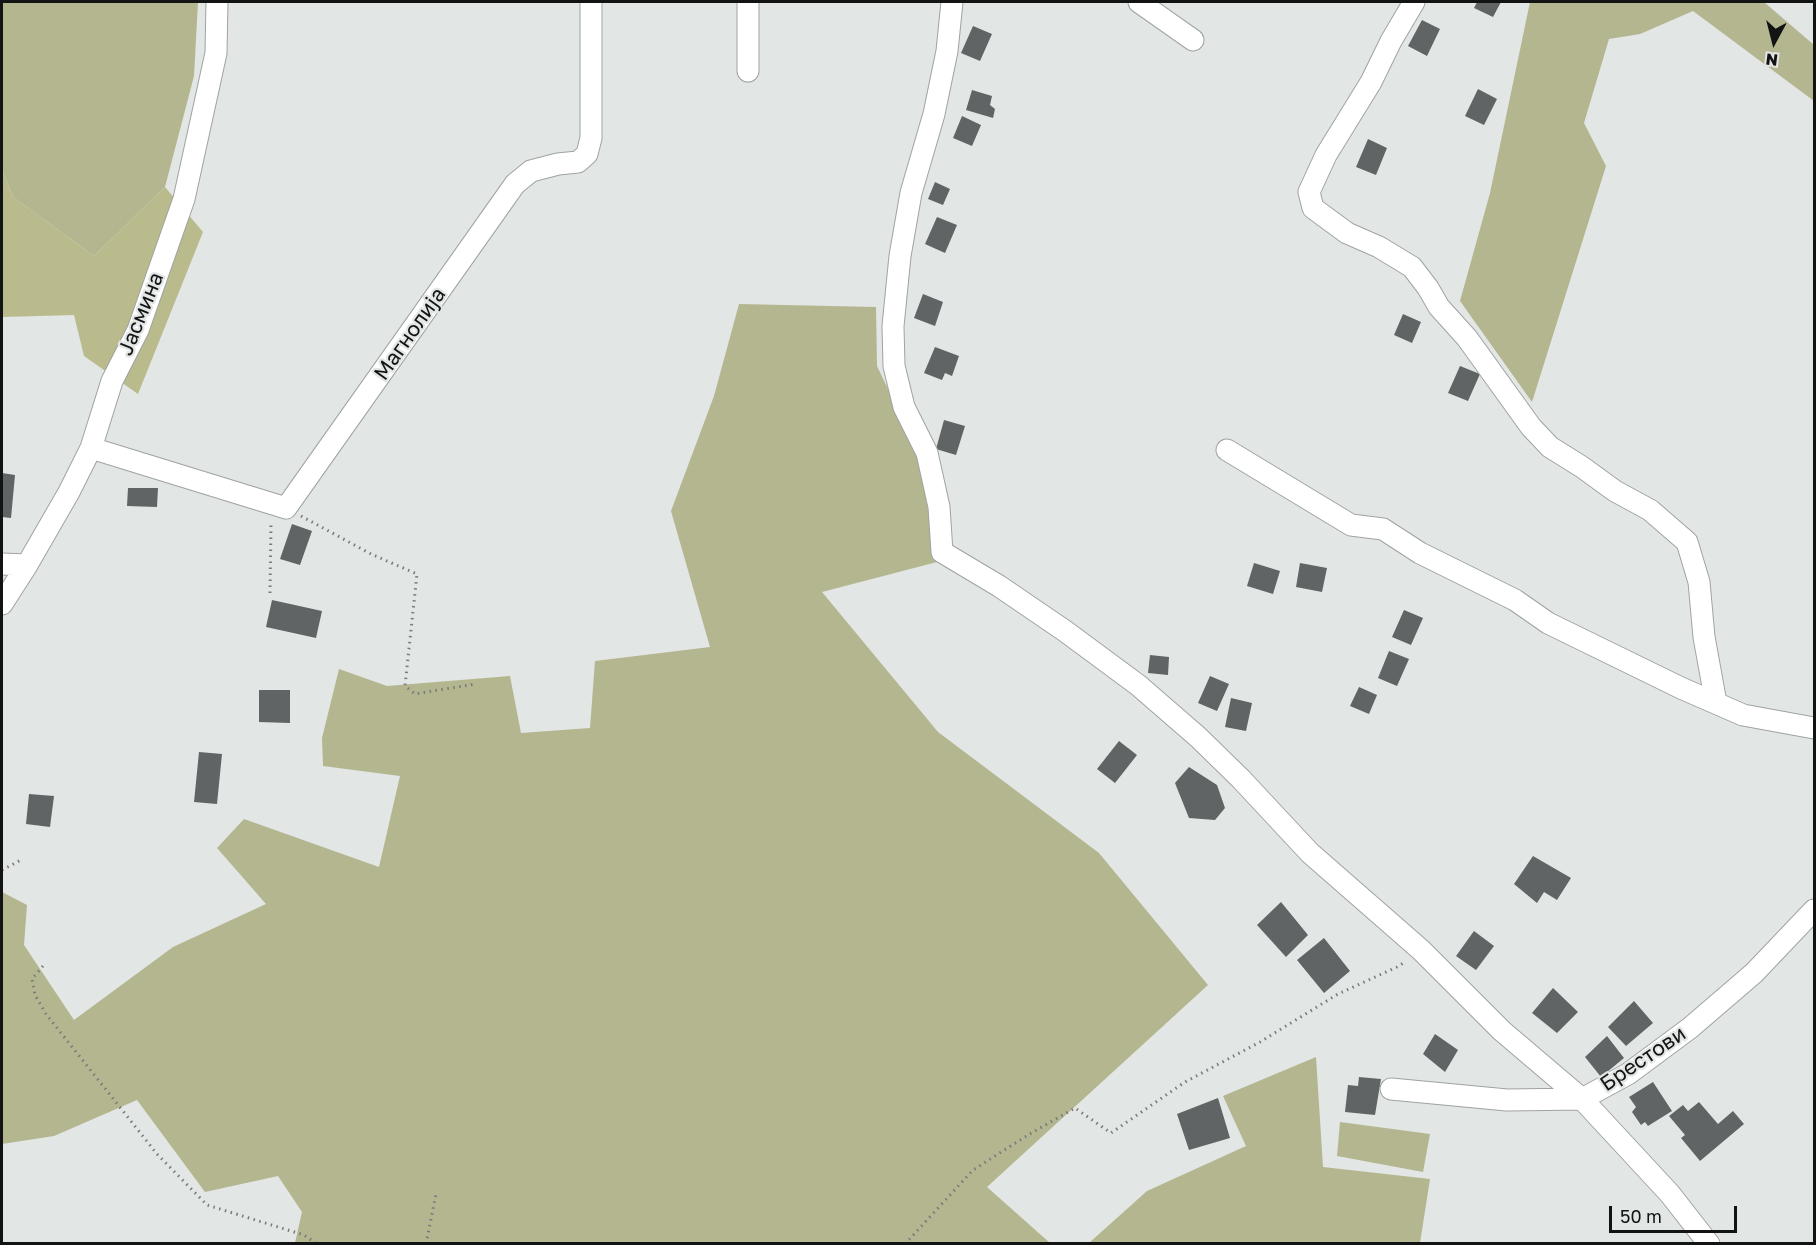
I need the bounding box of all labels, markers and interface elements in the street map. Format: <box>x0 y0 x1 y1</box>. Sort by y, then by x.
north arrow <box>1744 12 1804 72</box>
text: N <box>1765 49 1779 71</box>
street label: Јасмина <box>113 269 169 359</box>
street label: Магнолија <box>369 283 451 385</box>
street label: Брестови <box>1595 1021 1691 1097</box>
scale bar <box>1612 1194 1740 1232</box>
text: 50 m <box>1620 1205 1662 1227</box>

